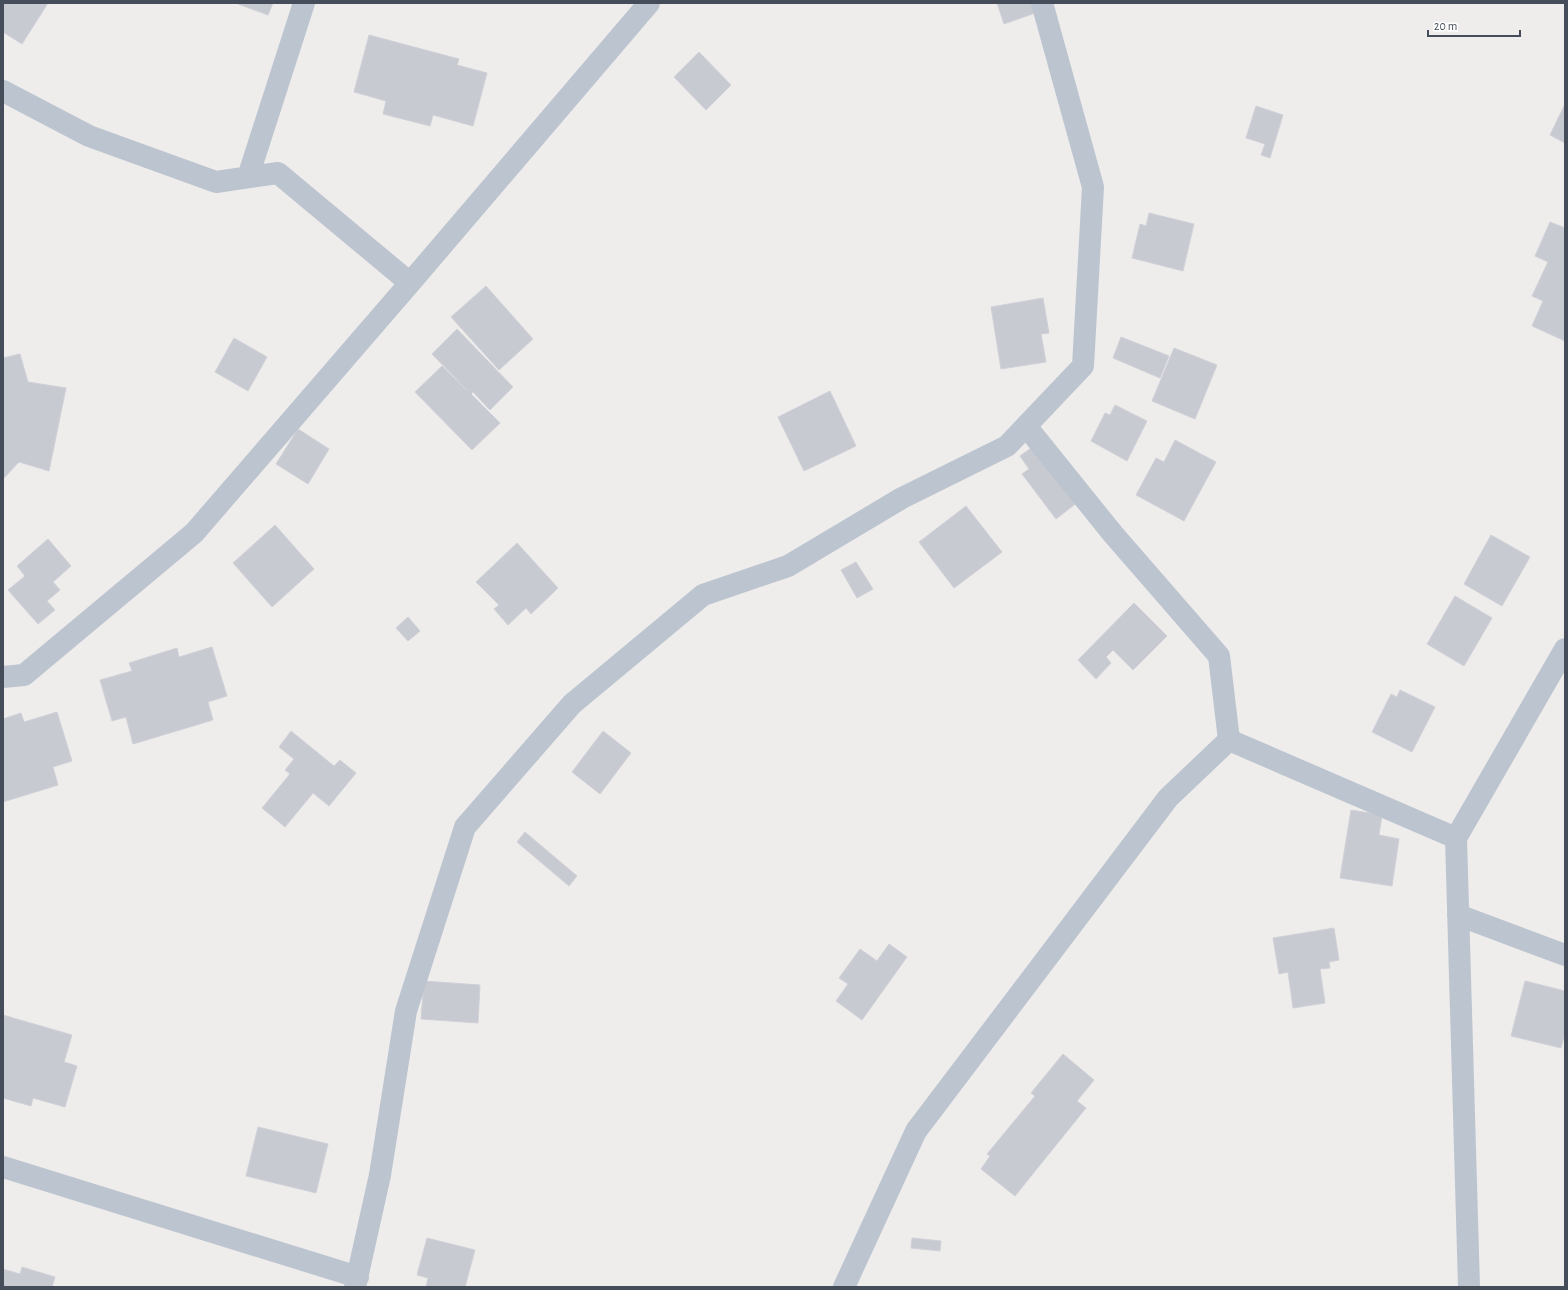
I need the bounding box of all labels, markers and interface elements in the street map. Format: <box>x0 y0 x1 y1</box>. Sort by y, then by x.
scale bar <box>1428 12 1520 38</box>
text: 20 m <box>1434 20 1457 32</box>

